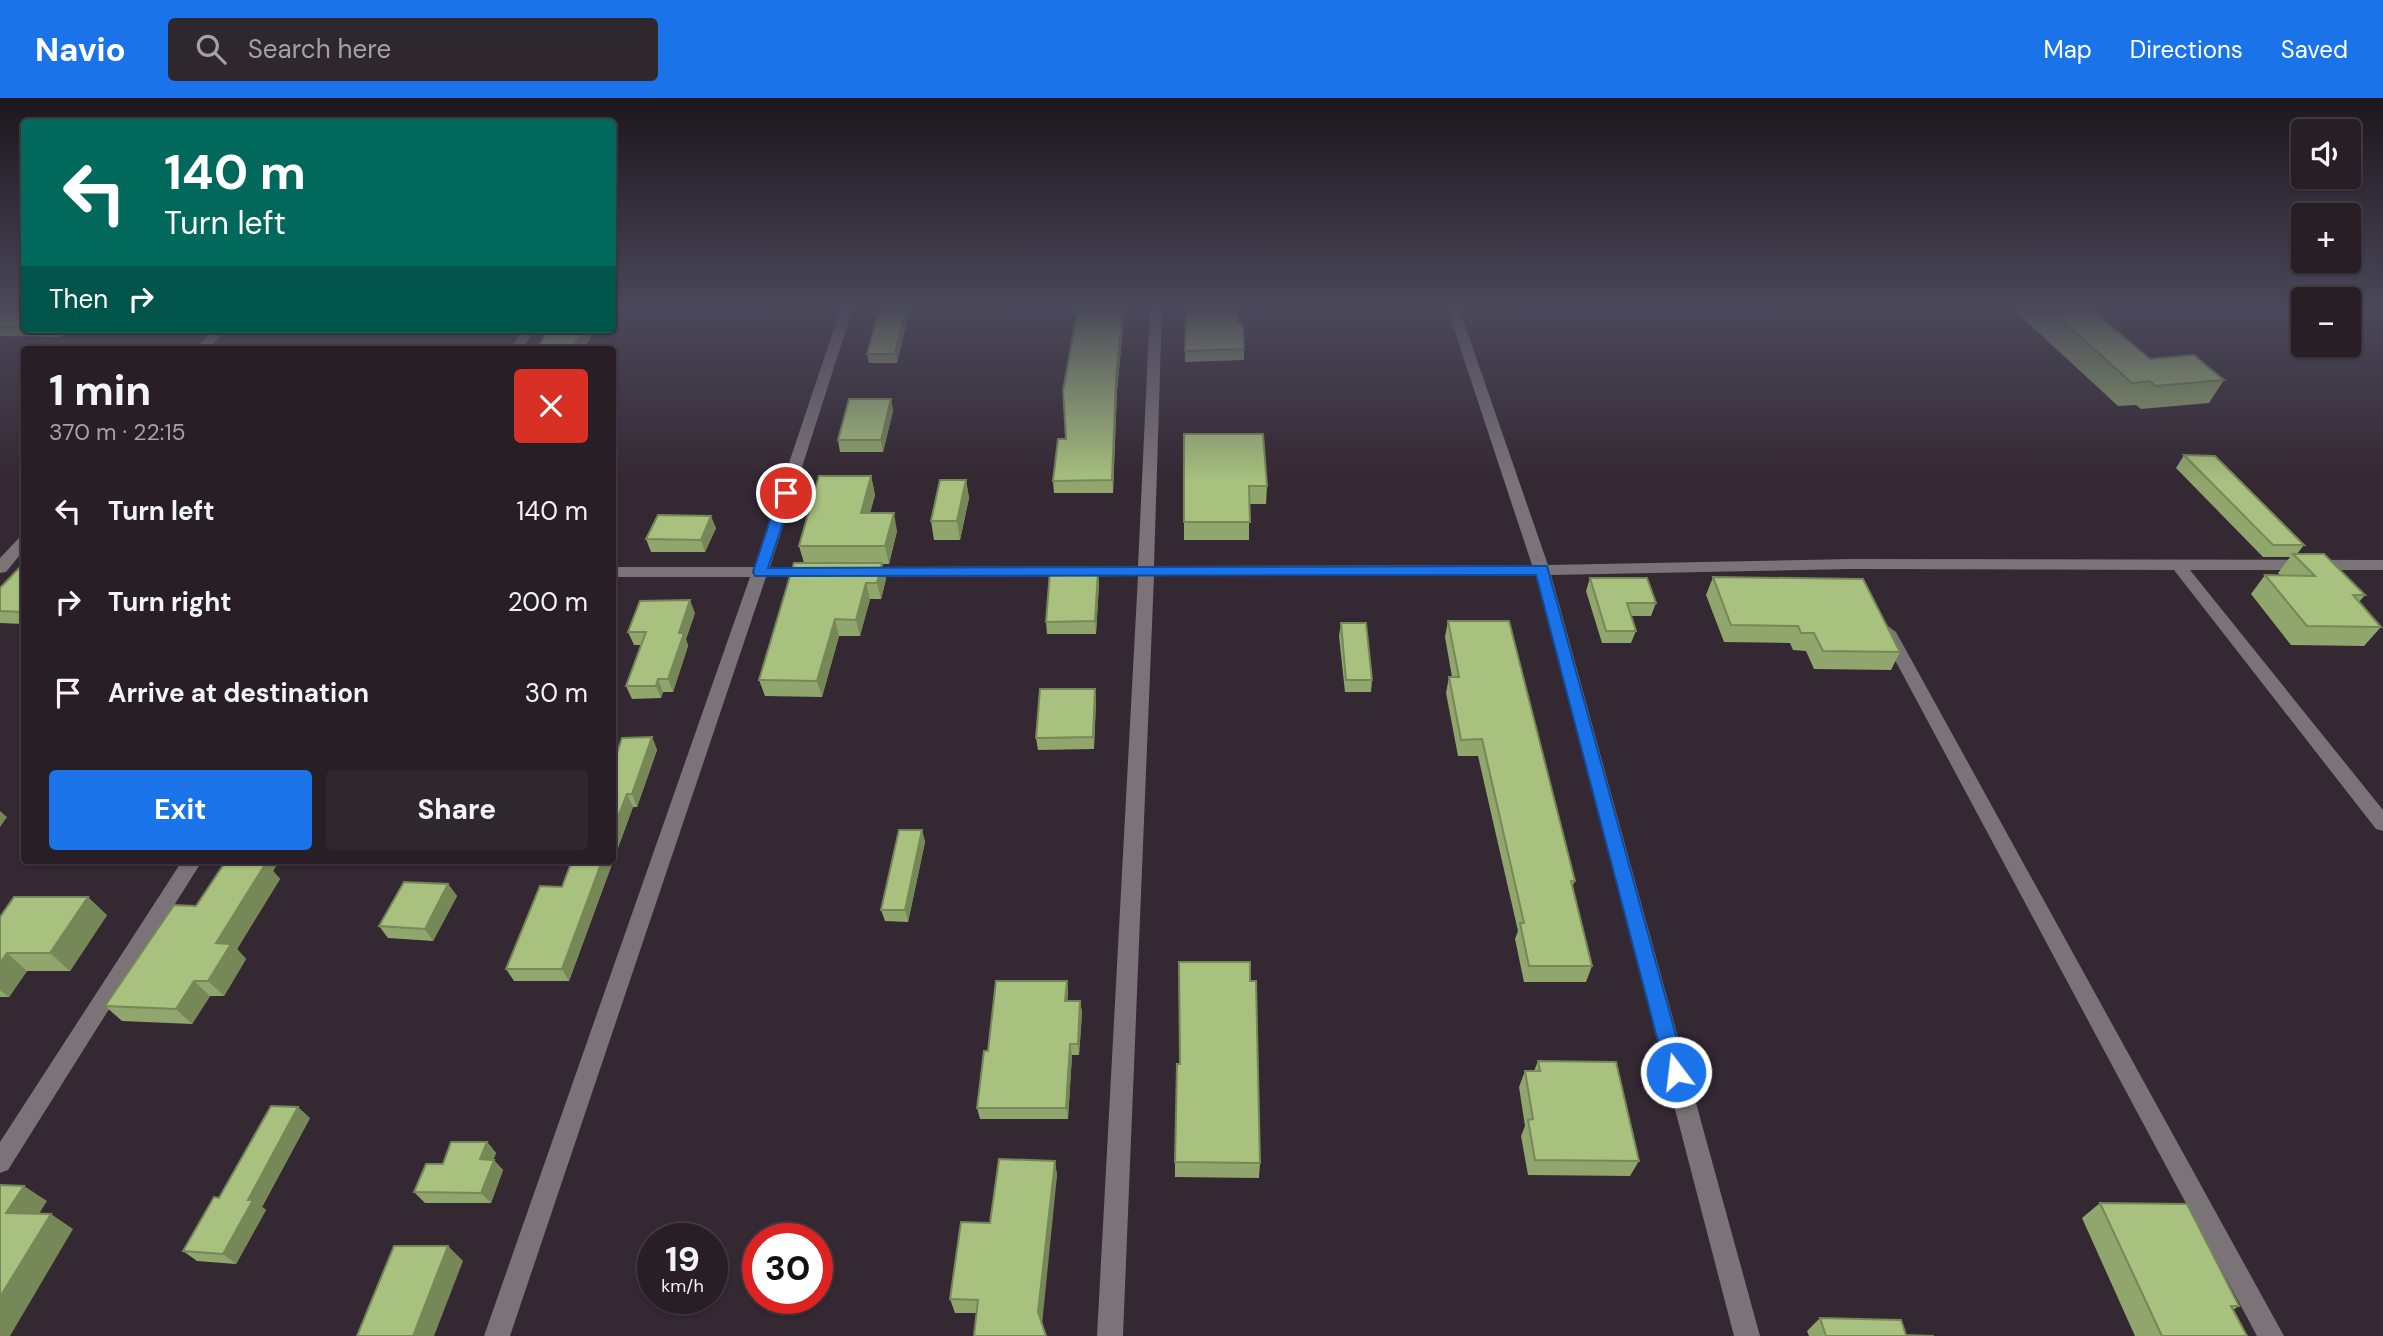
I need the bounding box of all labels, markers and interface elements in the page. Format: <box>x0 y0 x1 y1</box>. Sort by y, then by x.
search box <box>168 18 658 81</box>
text: Navio <box>35 28 126 71</box>
icon: search <box>192 30 230 68</box>
text: Search here <box>248 32 391 66</box>
text: Map <box>2044 34 2092 65</box>
text: Directions <box>2130 34 2243 65</box>
text: Saved <box>2281 34 2348 65</box>
map controls <box>2291 119 2361 357</box>
button: sound <box>2291 119 2361 189</box>
text: 140 m <box>164 140 306 204</box>
icon: left <box>49 147 140 238</box>
text: Turn left <box>164 202 286 244</box>
button: + <box>2291 203 2361 273</box>
icon: right <box>122 280 160 318</box>
text: Then <box>49 282 108 316</box>
button: − <box>2291 287 2361 357</box>
text: 1 min <box>49 363 151 418</box>
button: close <box>514 369 588 443</box>
text: 370 m · 22:15 <box>49 417 186 447</box>
pin <box>756 463 816 523</box>
icon: arrive <box>767 474 805 512</box>
icon: left <box>49 492 87 530</box>
text: Turn left <box>108 494 215 528</box>
text: 140 m <box>516 494 588 528</box>
icon: right <box>49 583 87 621</box>
text: Turn right <box>108 585 232 619</box>
text: 200 m <box>508 585 588 619</box>
icon: arrive <box>49 674 87 712</box>
text: Arrive at destination <box>108 676 369 710</box>
text: 30 m <box>525 676 588 710</box>
button: Exit <box>49 770 312 850</box>
button: Share <box>326 770 588 850</box>
position arrow <box>1639 1035 1713 1109</box>
speed limit sign: 30 <box>742 1223 833 1314</box>
text: 19 <box>665 1236 700 1282</box>
text: km/h <box>661 1274 704 1298</box>

